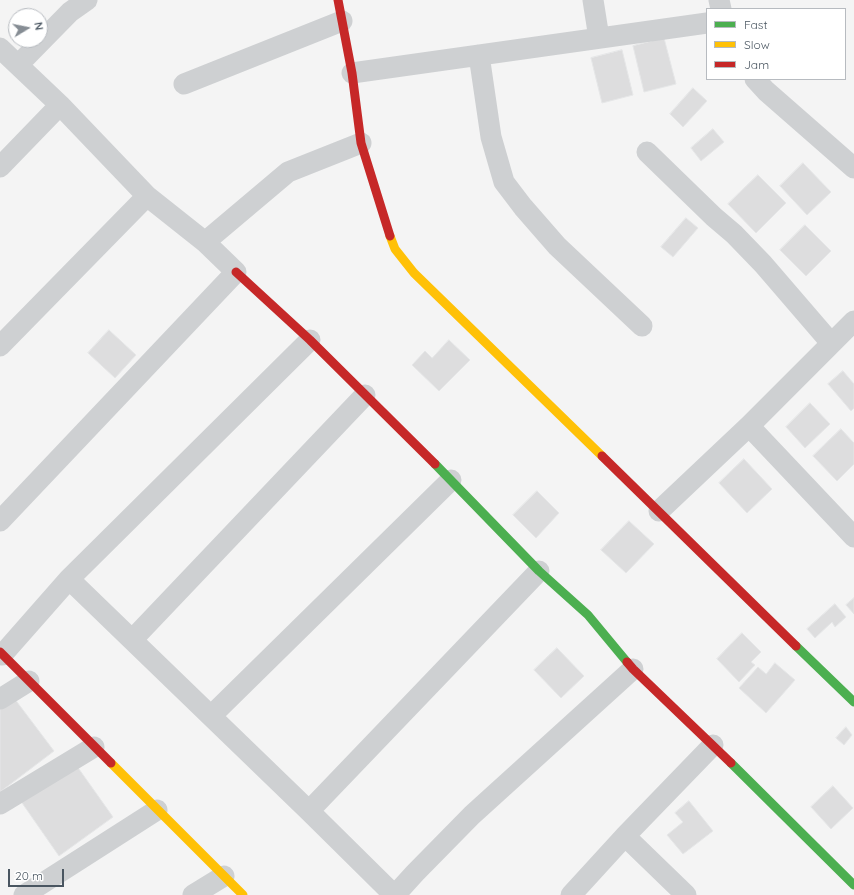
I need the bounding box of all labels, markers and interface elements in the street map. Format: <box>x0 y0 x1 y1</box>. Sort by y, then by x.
north arrow <box>8 8 48 48</box>
legend <box>706 8 846 80</box>
text: Fast <box>744 17 768 32</box>
text: N <box>31 21 46 31</box>
text: Slow <box>744 37 770 52</box>
text: Jam <box>744 57 769 72</box>
scale bar <box>10 861 66 887</box>
text: 20 m <box>15 868 43 883</box>

